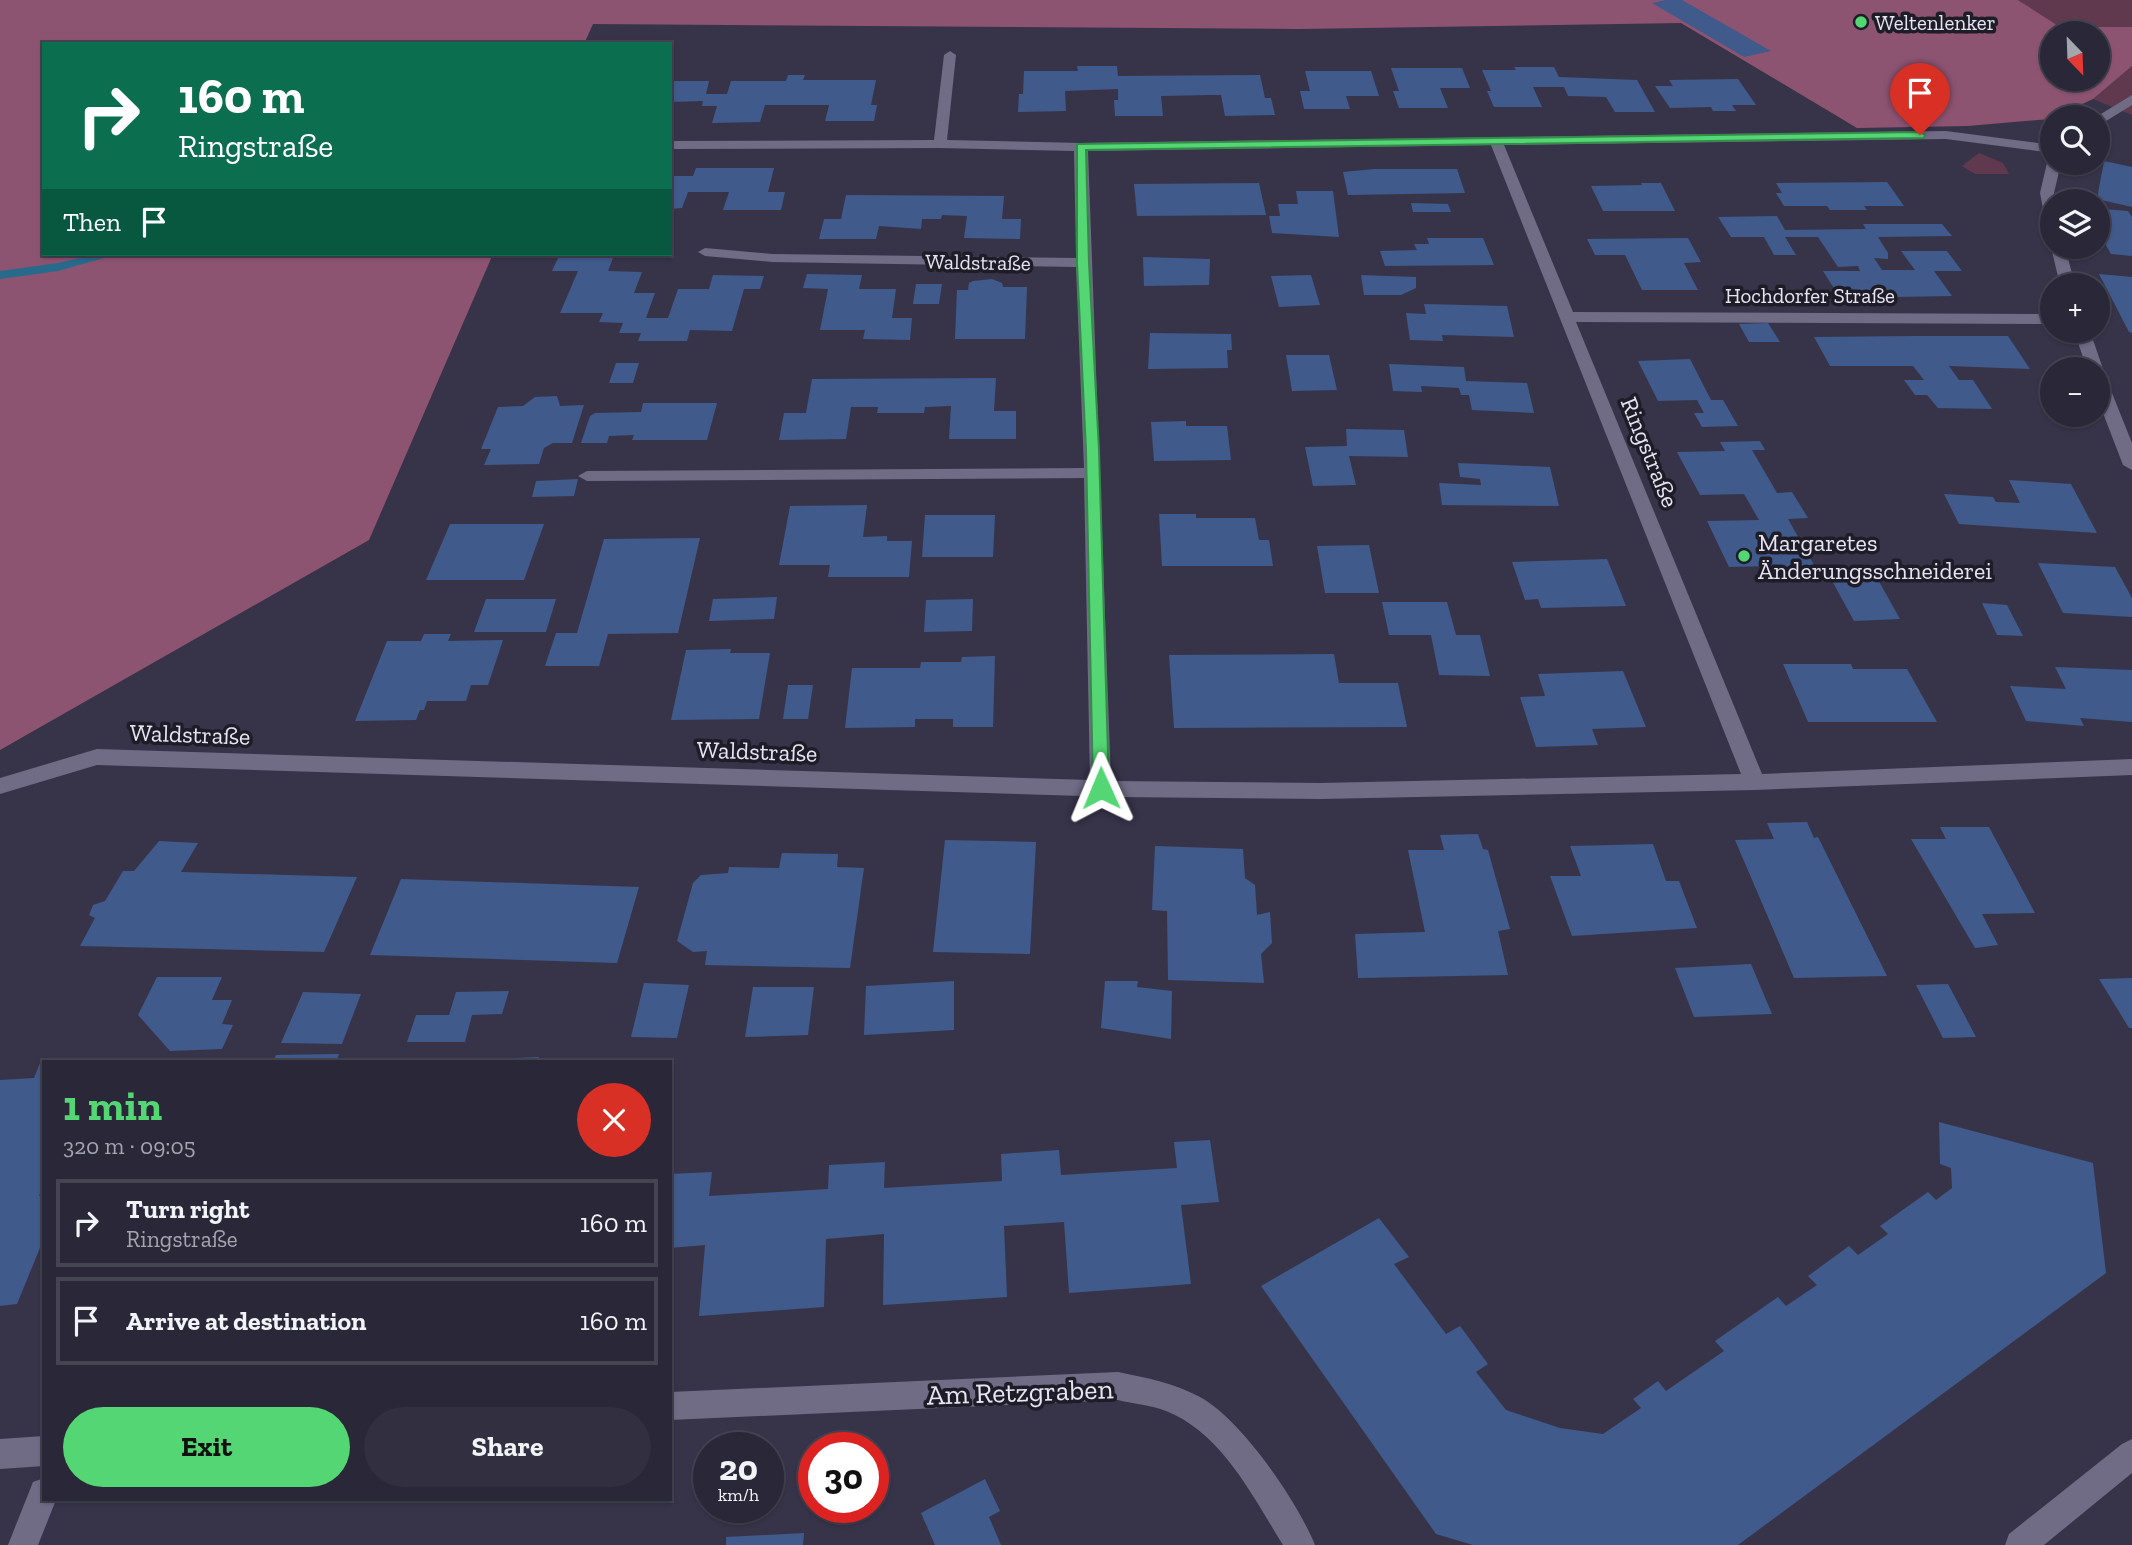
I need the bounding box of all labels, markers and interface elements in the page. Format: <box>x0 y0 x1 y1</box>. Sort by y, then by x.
place label: Weltenlenker <box>1875 10 1996 35</box>
marker: Weltenlenker <box>1853 14 1869 30</box>
north arrow <box>2040 21 2110 91</box>
map controls <box>2040 21 2110 427</box>
pin <box>1890 63 1950 135</box>
text: 160 m <box>178 67 304 126</box>
icon: right <box>63 70 154 161</box>
icon: arrive <box>1901 74 1939 112</box>
button: search <box>2040 105 2110 175</box>
text: Ringstraße <box>178 127 333 165</box>
button: layers <box>2040 189 2110 259</box>
icon: arrive <box>135 203 173 241</box>
text: Then <box>63 206 121 238</box>
street label: Waldstraße <box>925 249 1031 275</box>
button: + <box>2040 273 2110 343</box>
street label: Hochdorfer Straße <box>1725 283 1895 308</box>
button: − <box>2040 357 2110 427</box>
street label: Ringstraße <box>1615 393 1685 511</box>
place label: Margaretes Änderungsschneiderei <box>1758 528 1992 585</box>
marker: Margaretes Änderungsschneiderei <box>1736 548 1752 564</box>
street label: Waldstraße <box>129 717 251 751</box>
street label: Waldstraße <box>696 734 818 768</box>
position arrow <box>1064 751 1138 825</box>
text: 1 min <box>63 1080 162 1131</box>
button: close <box>577 1083 651 1157</box>
text: 320 m · 09:05 <box>63 1132 196 1160</box>
text: Turn right <box>126 1193 249 1225</box>
icon: right <box>67 1204 105 1242</box>
text: 160 m <box>580 1207 647 1239</box>
text: Ringstraße <box>126 1225 238 1253</box>
icon: arrive <box>67 1302 105 1340</box>
text: Arrive at destination <box>126 1305 366 1337</box>
text: 160 m <box>580 1305 647 1337</box>
street label: Am Retzgraben <box>926 1372 1114 1412</box>
button: Exit <box>63 1407 350 1487</box>
button: Share <box>364 1407 651 1487</box>
speed limit sign: 30 <box>798 1432 889 1523</box>
text: 20 <box>719 1447 758 1489</box>
text: km/h <box>718 1484 759 1506</box>

